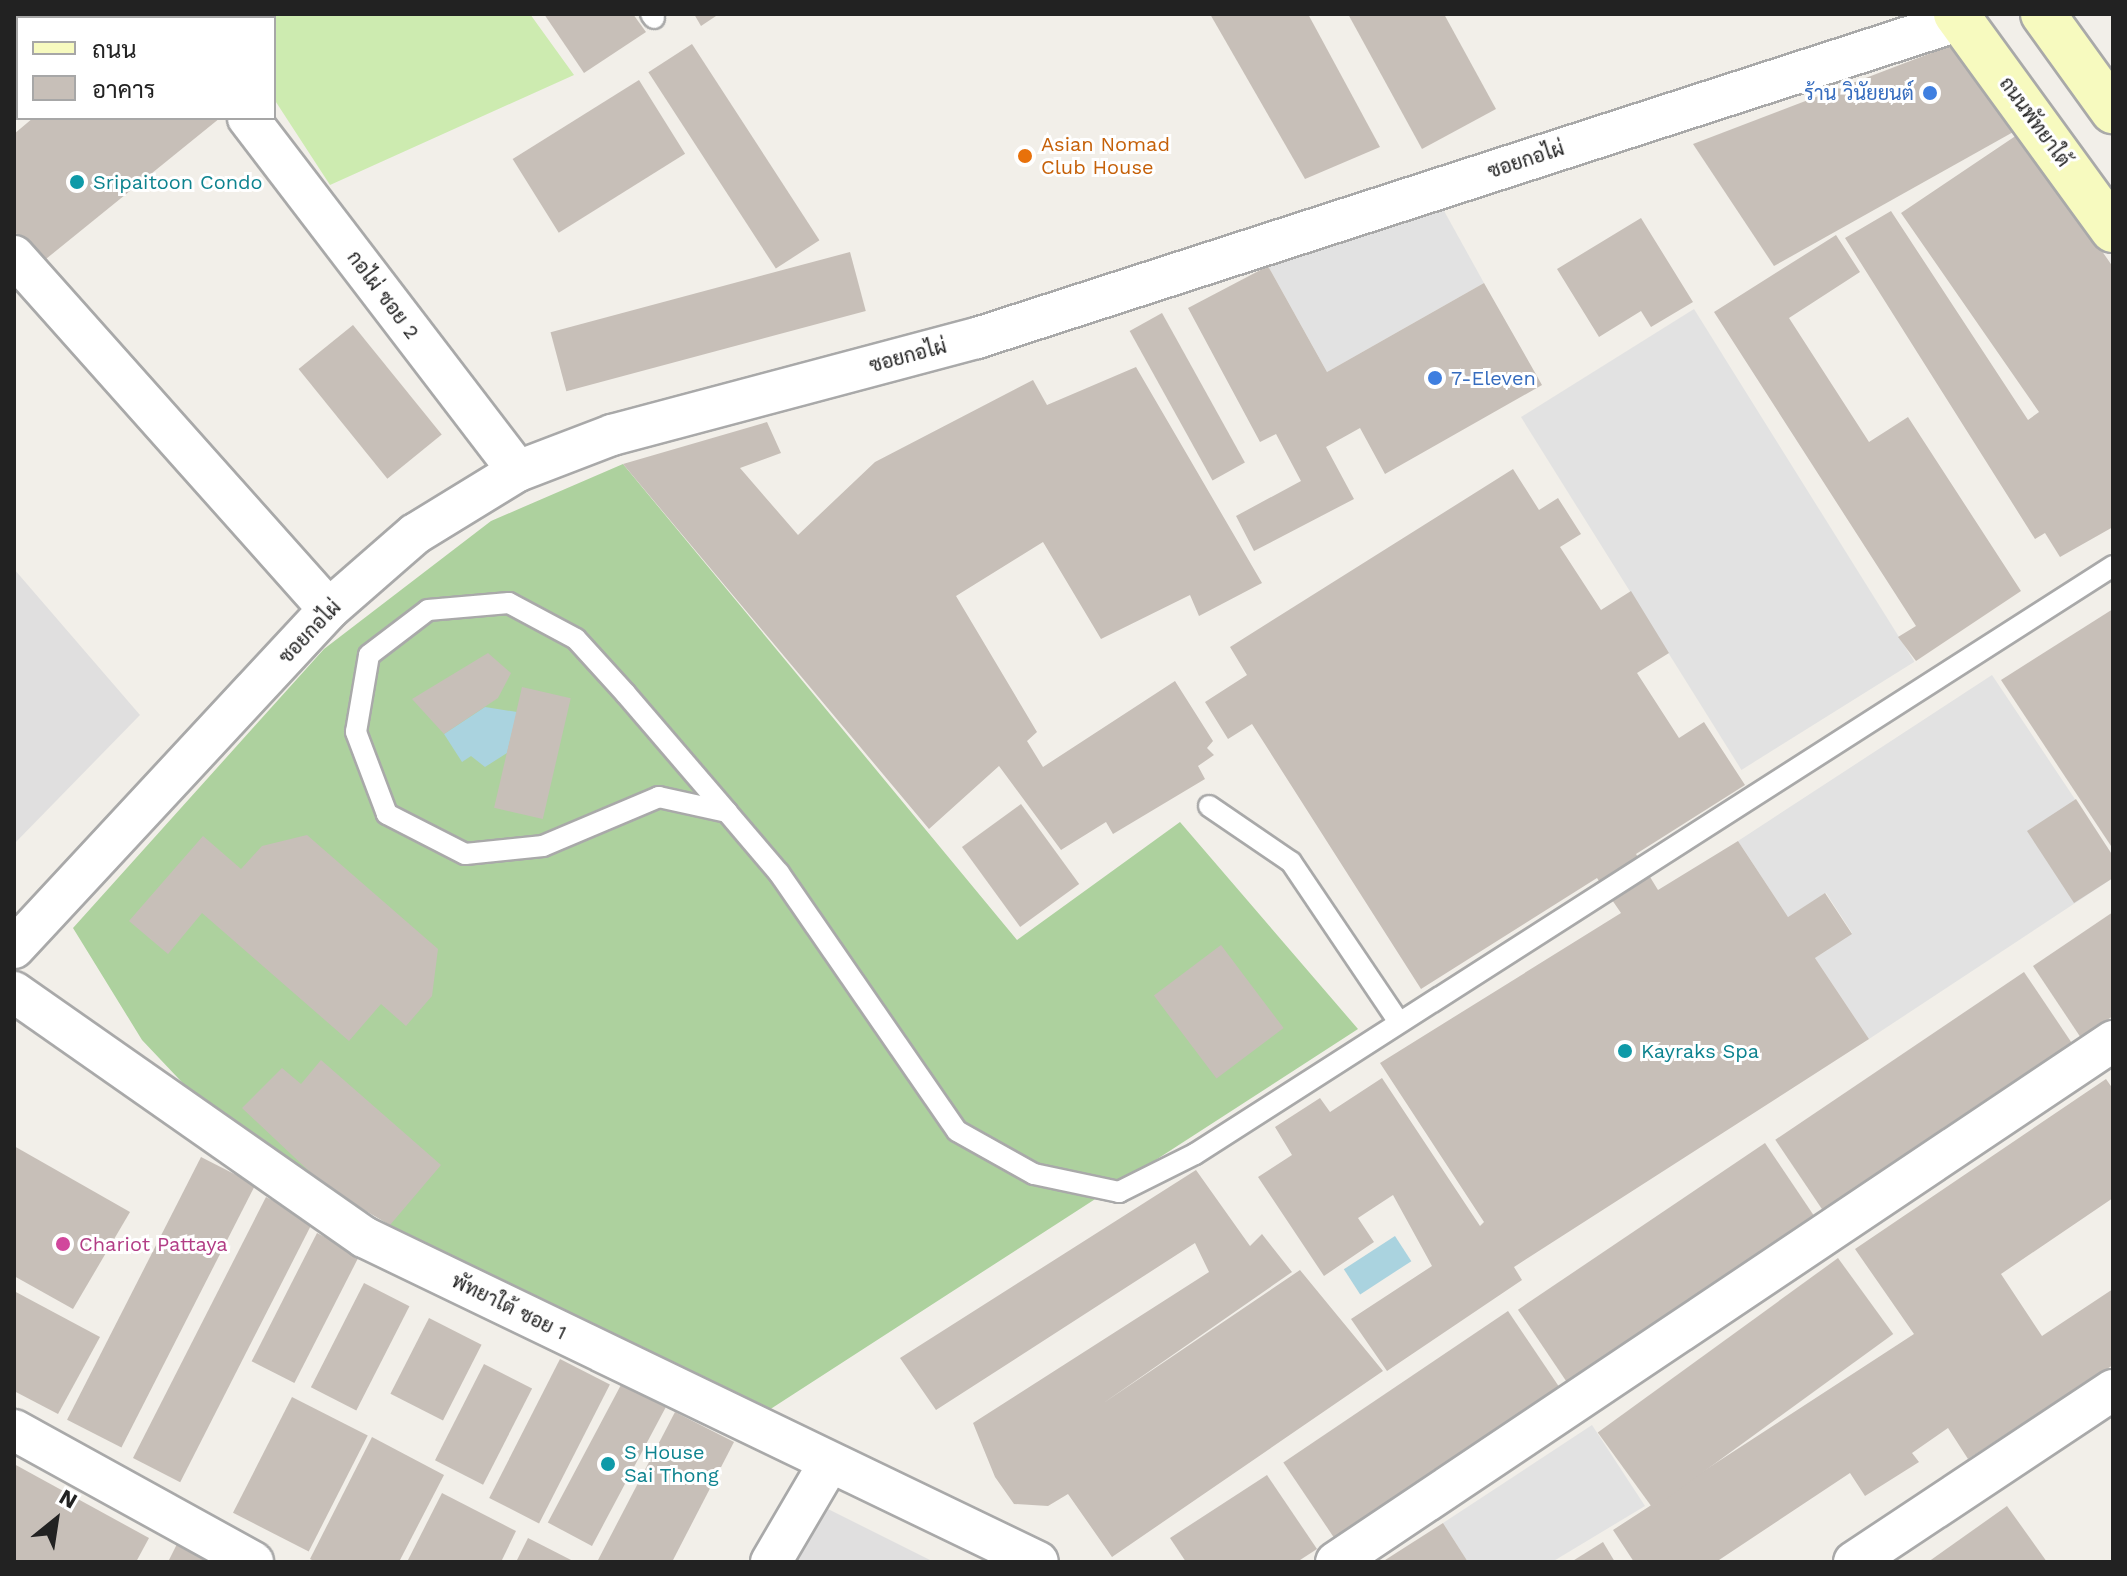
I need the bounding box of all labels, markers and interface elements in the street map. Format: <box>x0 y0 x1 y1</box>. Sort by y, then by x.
legend <box>16 16 276 120</box>
text: ถนน <box>92 36 137 64</box>
street label: ถนนพัทยาใต้ <box>1994 72 2076 172</box>
text: อาคาร <box>92 76 155 104</box>
place label: ร้าน วินัยยนต์ <box>1804 81 1914 105</box>
marker: ร้าน วินัยยนต์ <box>1921 84 1939 102</box>
place label: Asian Nomad Club House <box>1041 132 1170 179</box>
street label: ซอยกอไผ่ <box>1485 136 1567 184</box>
marker: Asian Nomad Club House <box>1016 147 1034 165</box>
place label: Sripaitoon Condo <box>93 170 263 194</box>
marker: Sripaitoon Condo <box>68 173 86 191</box>
street label: กอไผ่ ซอย 2 <box>342 246 424 344</box>
street label: ซอยกอไผ่ <box>867 334 949 378</box>
place label: 7-Eleven <box>1451 366 1536 390</box>
marker: 7-Eleven <box>1426 369 1444 387</box>
street label: ซอยกอไผ่ <box>274 595 346 669</box>
place label: Kayraks Spa <box>1641 1039 1759 1063</box>
marker: Kayraks Spa <box>1616 1042 1634 1060</box>
place label: Chariot Pattaya <box>79 1232 228 1256</box>
marker: Chariot Pattaya <box>54 1235 72 1253</box>
street label: พัทยาใต้ ซอย 1 <box>447 1269 571 1345</box>
place label: S House Sai Thong <box>624 1440 719 1487</box>
marker: S House Sai Thong <box>599 1455 617 1473</box>
north arrow <box>16 1480 96 1560</box>
text: N <box>55 1484 82 1514</box>

